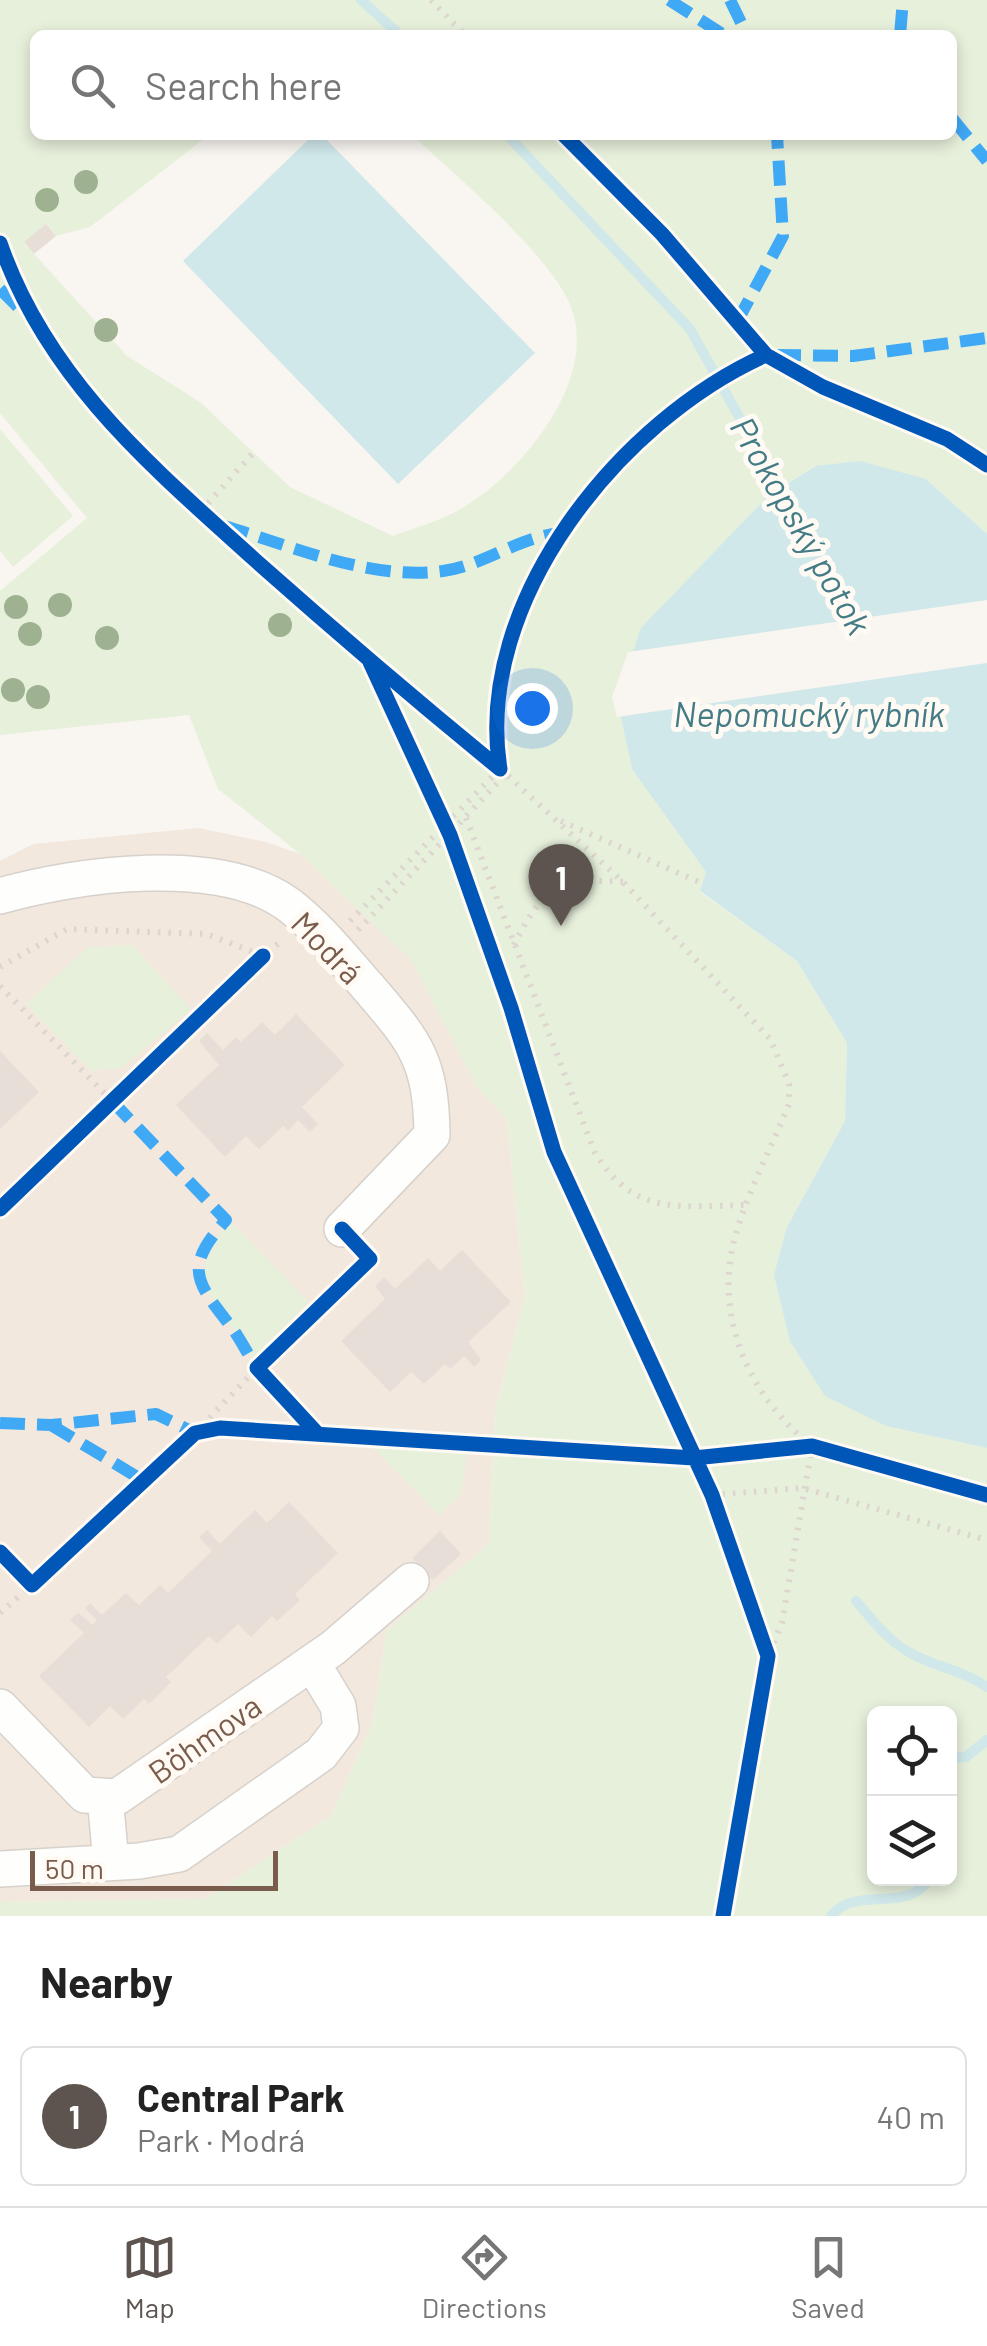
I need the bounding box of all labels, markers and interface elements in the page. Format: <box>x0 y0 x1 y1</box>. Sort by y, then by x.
search box <box>30 30 957 140</box>
icon: search <box>65 58 120 113</box>
text: Search here <box>145 62 343 108</box>
water label: Prokopský potok <box>723 409 881 641</box>
your location <box>507 683 558 734</box>
water label: Nepomucký rybník <box>673 692 945 734</box>
pin: 1 <box>528 844 594 926</box>
street label: Modrá <box>285 903 371 991</box>
street label: Böhmova <box>140 1686 268 1790</box>
map controls <box>867 1706 957 1886</box>
button: locate <box>867 1706 957 1796</box>
button: layers <box>867 1796 957 1886</box>
scale bar <box>30 1846 278 1890</box>
text: 50 m <box>45 1851 104 1885</box>
text: Nearby <box>40 1956 173 2006</box>
text: Central Park <box>137 2074 345 2120</box>
text: 1 <box>69 2097 80 2135</box>
text: 40 m <box>876 2097 945 2135</box>
text: Park · Modrá <box>137 2120 305 2158</box>
tab: Map <box>122 2230 177 2324</box>
tab: Directions <box>422 2230 547 2324</box>
tab: Saved <box>791 2230 865 2324</box>

